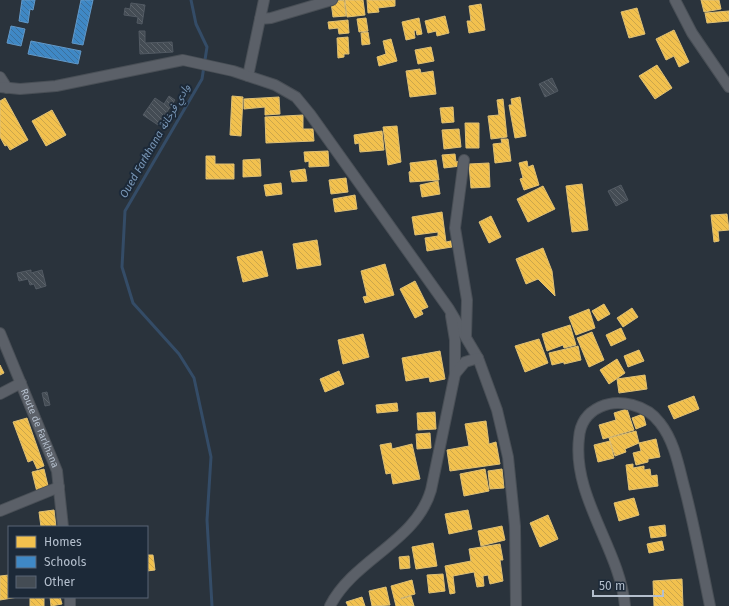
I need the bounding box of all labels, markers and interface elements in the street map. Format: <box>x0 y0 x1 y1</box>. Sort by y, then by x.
water label: Oued Farkhana وادي فرخانة <box>117 82 195 201</box>
street label: Route de Farkhana <box>18 387 61 470</box>
legend <box>8 526 148 598</box>
text: Homes <box>44 535 82 549</box>
text: Schools <box>44 555 87 569</box>
scale bar <box>593 572 663 598</box>
text: Other <box>44 575 75 589</box>
text: 50 m <box>599 579 625 593</box>

